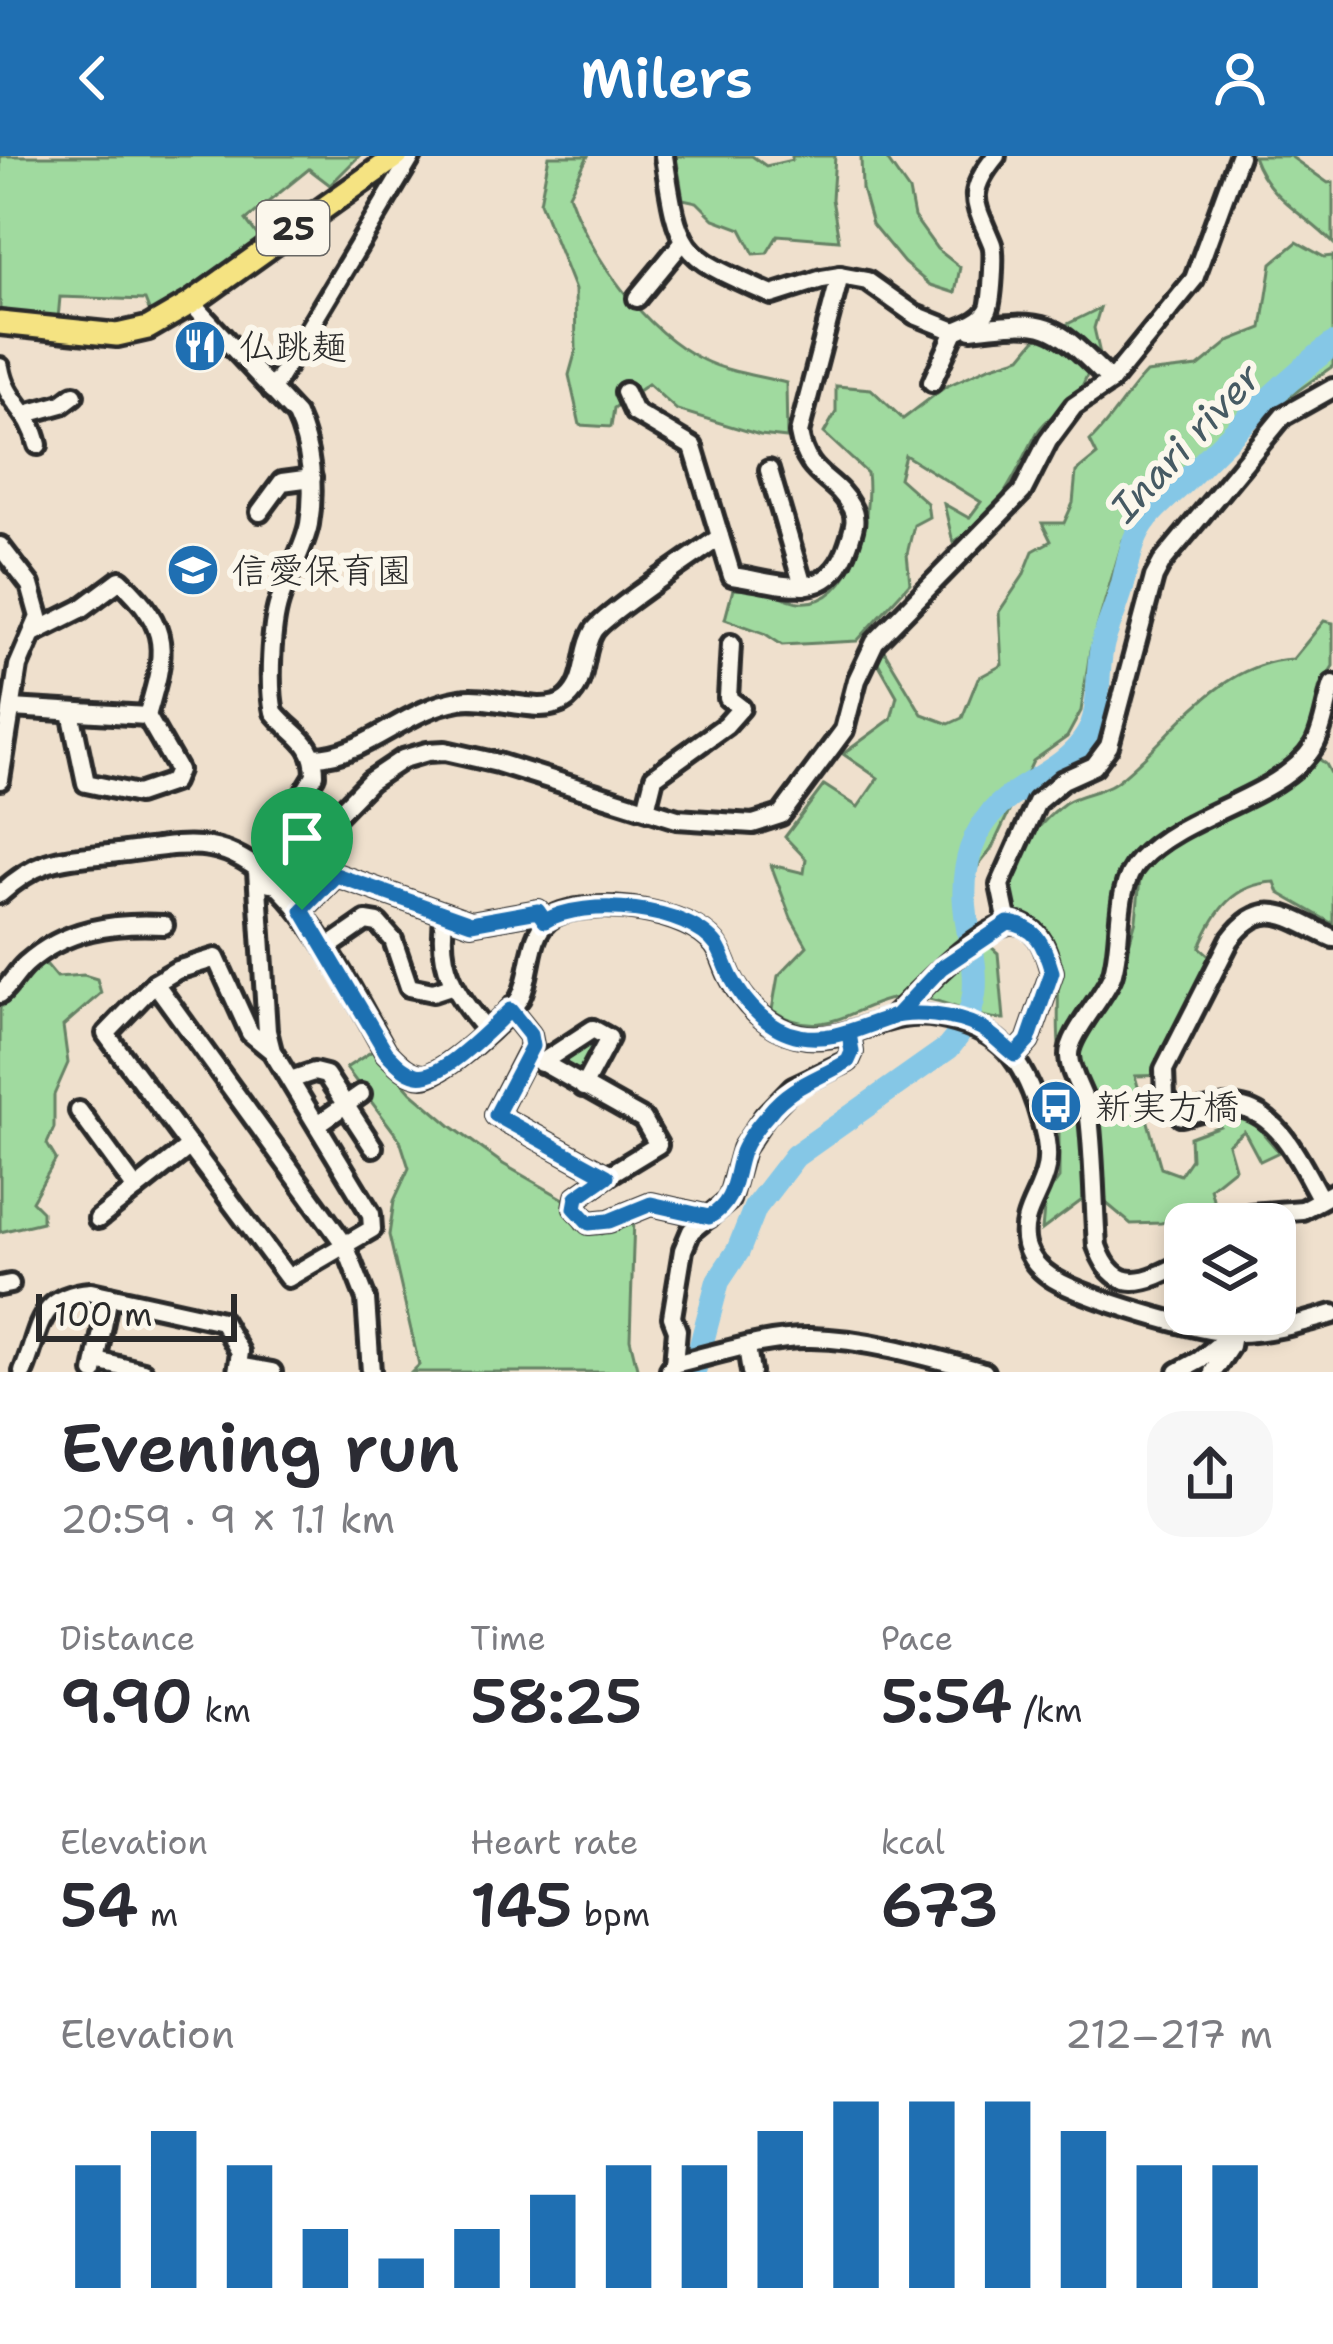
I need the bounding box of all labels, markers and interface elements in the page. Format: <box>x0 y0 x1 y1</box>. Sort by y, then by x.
text: Milers <box>580 42 753 114</box>
icon: back <box>60 45 126 111</box>
icon: person <box>1207 45 1273 111</box>
road number: 25 <box>257 201 329 255</box>
restaurant icon: 仏跳麺 <box>172 318 228 374</box>
place label: 仏跳麺 <box>239 322 347 371</box>
water label: Inari river <box>1097 351 1272 533</box>
school or university icon: 信愛保育園 <box>165 542 221 598</box>
place label: 信愛保育園 <box>232 546 412 595</box>
pin <box>251 787 353 910</box>
icon: arrive <box>269 805 335 871</box>
bus stop icon: 新実方橋 <box>1028 1078 1084 1134</box>
place label: 新実方橋 <box>1095 1082 1239 1131</box>
map controls <box>1164 1203 1296 1335</box>
button: layers <box>1164 1203 1296 1335</box>
scale bar <box>36 1288 237 1341</box>
text: 100 m <box>54 1292 153 1337</box>
text: Evening run <box>60 1404 460 1492</box>
button: share <box>1147 1411 1273 1537</box>
text: 20:59 · 9 × 1.1 km <box>60 1493 395 1545</box>
text: Distance <box>60 1616 195 1661</box>
text: Time <box>470 1616 546 1661</box>
text: Pace <box>881 1616 953 1661</box>
text: 9.90 <box>60 1661 193 1741</box>
text: 58:25 <box>470 1661 642 1741</box>
text: 5:54 <box>881 1661 1012 1741</box>
text: km <box>193 1688 251 1733</box>
text: /km <box>1012 1688 1083 1733</box>
text: Elevation <box>60 1820 208 1865</box>
text: Heart rate <box>470 1820 639 1865</box>
text: kcal <box>881 1820 945 1865</box>
text: 54 <box>60 1865 139 1945</box>
text: 145 <box>470 1865 573 1945</box>
text: 673 <box>881 1865 999 1945</box>
text: m <box>139 1892 178 1937</box>
text: bpm <box>573 1892 650 1937</box>
text: Elevation <box>60 2008 235 2060</box>
text: 212–217 m <box>1065 2008 1273 2060</box>

